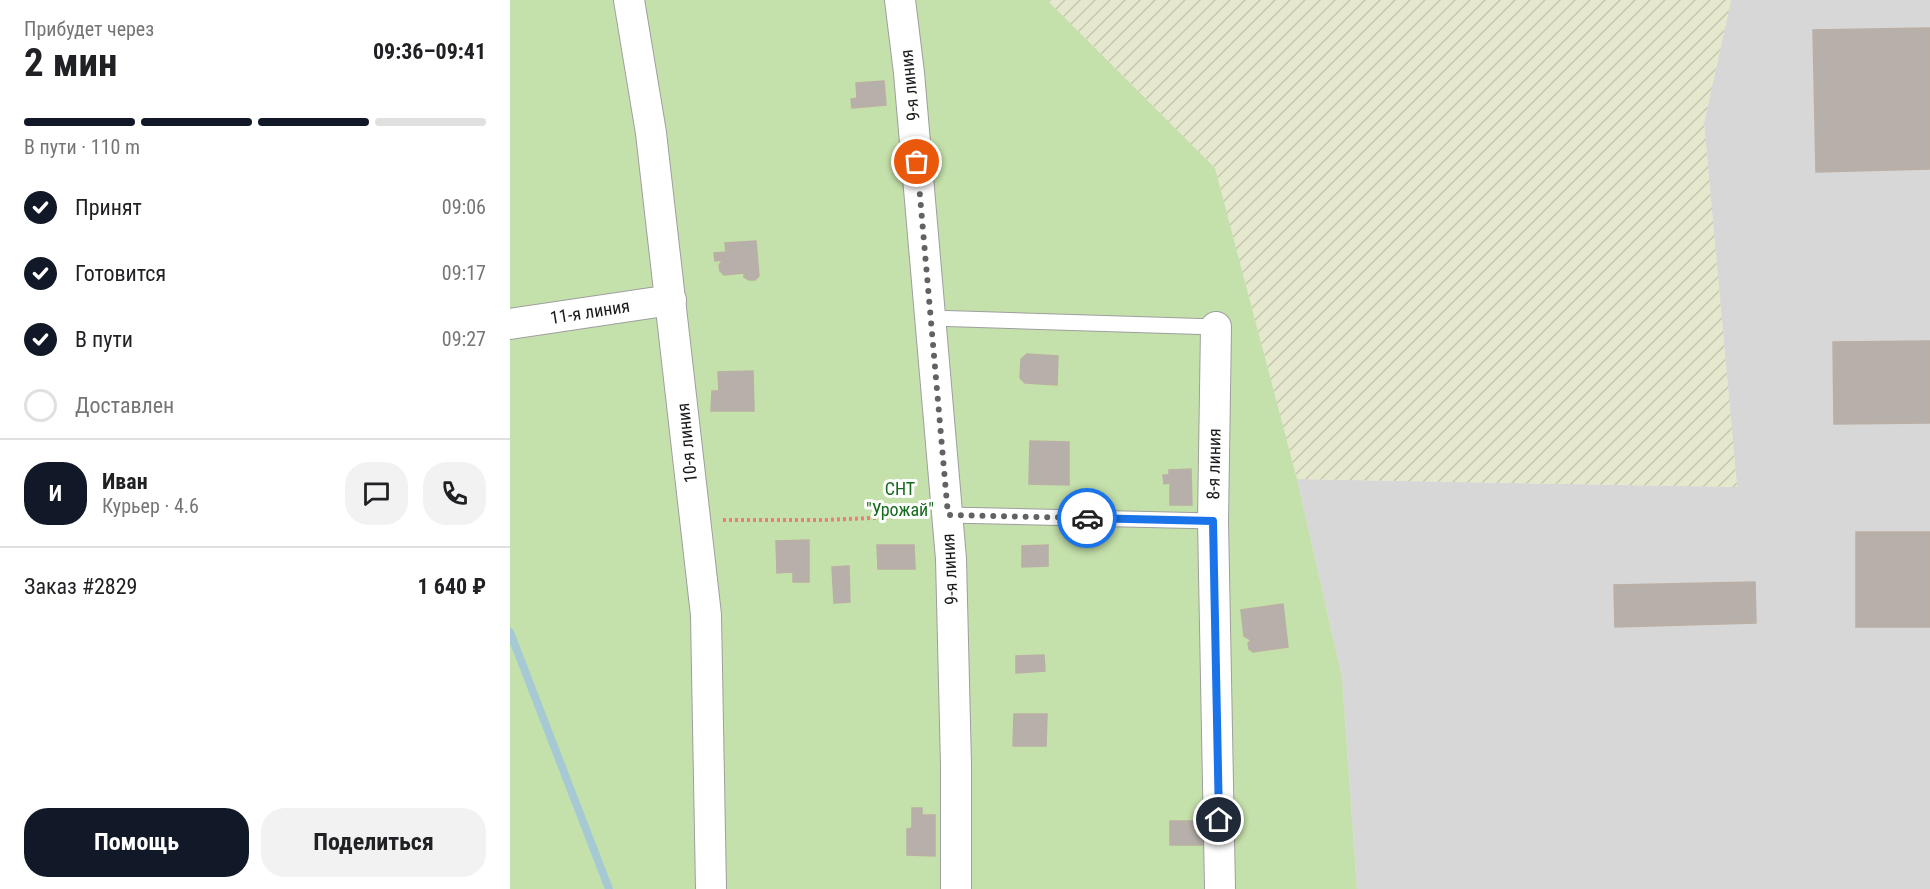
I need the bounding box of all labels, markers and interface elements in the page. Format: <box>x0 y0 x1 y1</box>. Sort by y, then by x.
text: Прибудет через <box>24 17 154 41</box>
text: 09:36–09:41 <box>373 39 486 64</box>
text: 2 мин <box>24 40 118 86</box>
street label: 9-я линия <box>895 48 924 122</box>
text: В пути · 110 m <box>24 135 140 159</box>
pin <box>891 136 942 187</box>
icon: bag <box>900 145 933 178</box>
icon: check <box>24 191 57 224</box>
text: Принят <box>75 195 142 220</box>
text: 09:06 <box>442 195 486 219</box>
icon: check <box>24 257 57 290</box>
text: Готовится <box>75 261 166 286</box>
text: 09:17 <box>442 261 486 285</box>
street label: 11-я линия <box>549 295 631 328</box>
icon: check <box>24 323 57 356</box>
text: В пути <box>75 327 133 352</box>
text: 09:27 <box>442 327 486 351</box>
text: Доставлен <box>75 393 174 418</box>
street label: 10-я линия <box>672 402 701 484</box>
street label: 8-я линия <box>1202 428 1225 500</box>
button: chat <box>345 462 408 525</box>
button: phone <box>423 462 486 525</box>
text: Иван <box>102 469 148 494</box>
park label: СНТ "Урожай" <box>866 478 934 520</box>
text: И <box>49 481 62 506</box>
courier <box>1057 488 1117 548</box>
text: Курьер · 4.6 <box>102 494 199 518</box>
icon: car <box>1071 502 1104 535</box>
street label: 9-я линия <box>937 533 962 605</box>
text: Заказ #2829 <box>24 574 137 599</box>
text: 1 640 ₽ <box>418 574 486 599</box>
pin <box>1193 794 1244 845</box>
icon: home <box>1202 803 1235 836</box>
button: Помощь <box>24 808 249 877</box>
button: Поделиться <box>261 808 486 877</box>

